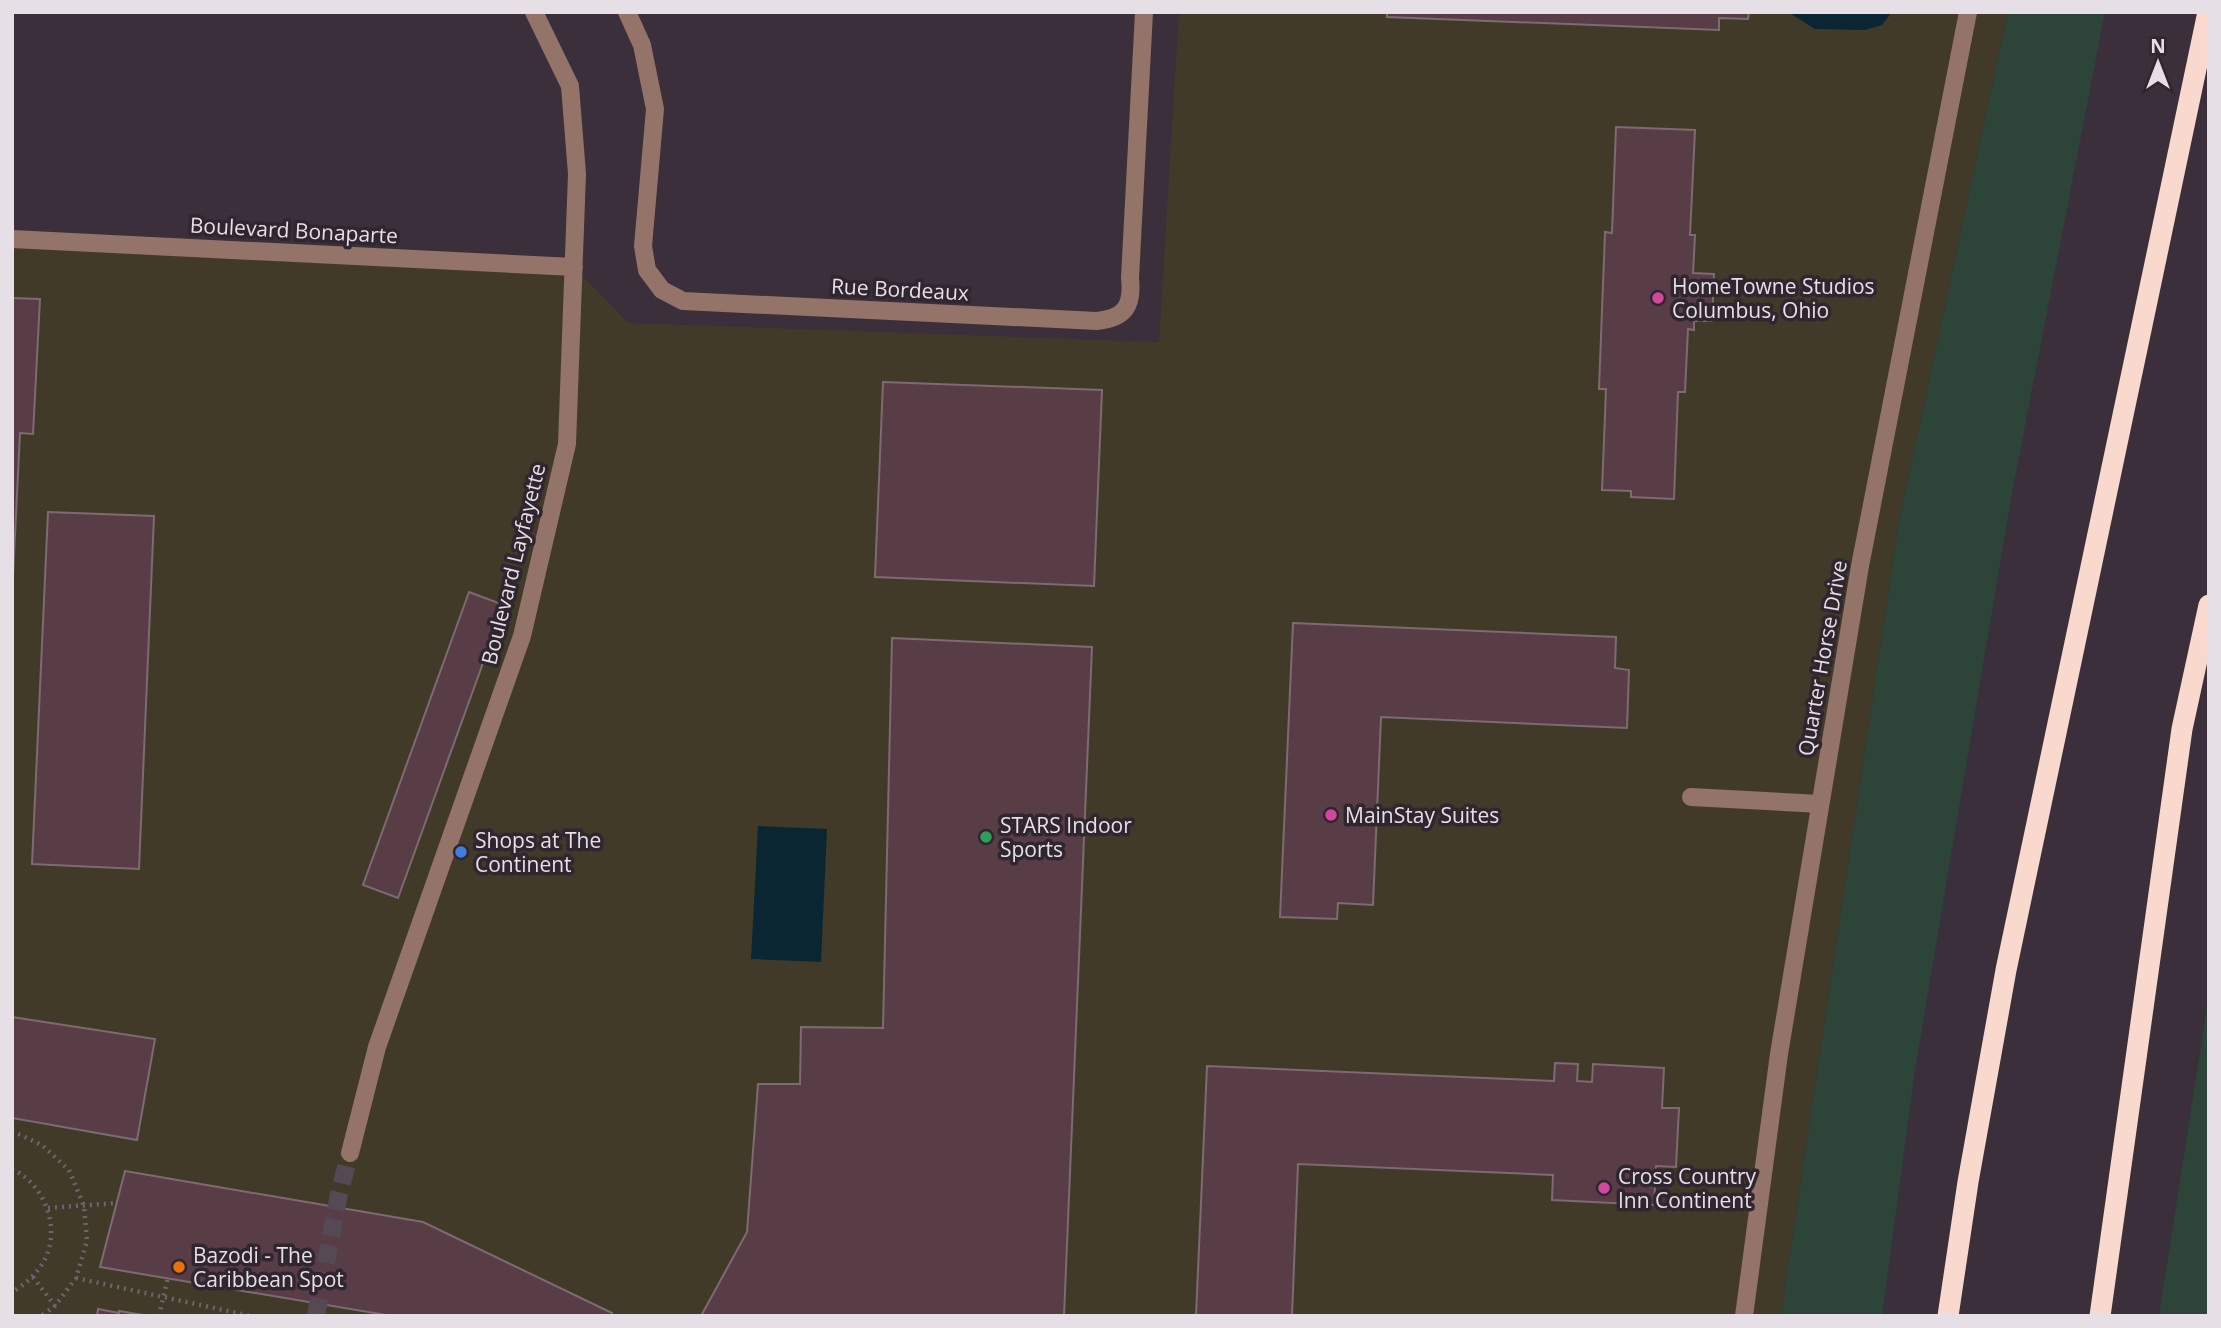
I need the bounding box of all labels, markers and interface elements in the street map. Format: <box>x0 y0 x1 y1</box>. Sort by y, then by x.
north arrow <box>2123 28 2193 98</box>
text: N <box>2150 33 2166 59</box>
street label: Boulevard Bonaparte <box>189 211 399 249</box>
street label: Rue Bordeaux <box>830 271 970 307</box>
place label: HomeTowne Studios Columbus, Ohio <box>1672 272 1875 324</box>
marker: HomeTowne Studios Columbus, Ohio <box>1650 290 1666 306</box>
street label: Boulevard Layfayette <box>474 461 552 667</box>
street label: Quarter Horse Drive <box>1791 558 1853 758</box>
place label: MainStay Suites <box>1345 801 1499 829</box>
marker: MainStay Suites <box>1323 807 1339 823</box>
place label: STARS Indoor Sports <box>1000 811 1132 863</box>
place label: Shops at The Continent <box>475 826 601 878</box>
marker: STARS Indoor Sports <box>978 829 994 845</box>
marker: Shops at The Continent <box>453 844 469 860</box>
place label: Cross Country Inn Continent <box>1618 1162 1757 1214</box>
marker: Cross Country Inn Continent <box>1596 1180 1612 1196</box>
place label: Bazodi - The Caribbean Spot <box>193 1241 344 1293</box>
marker: Bazodi - The Caribbean Spot <box>171 1259 187 1275</box>

